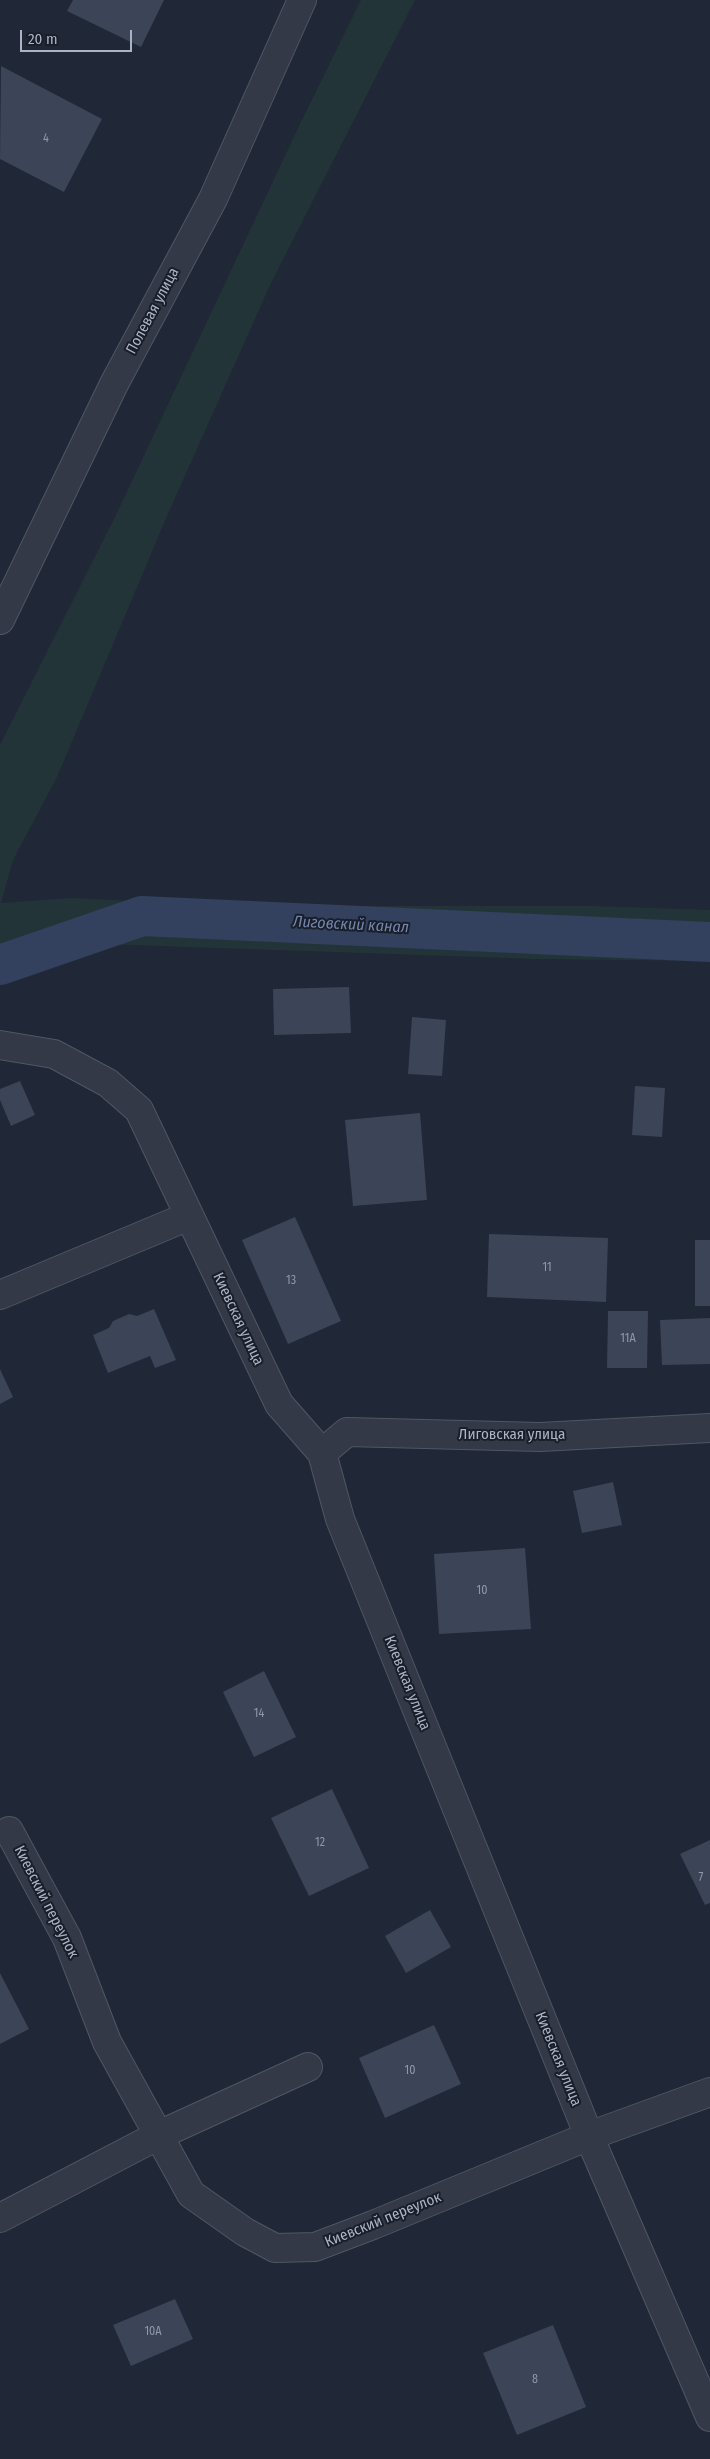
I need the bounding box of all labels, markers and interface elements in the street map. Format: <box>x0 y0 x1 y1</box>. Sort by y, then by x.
scale bar <box>22 20 135 52</box>
text: 20 m <box>28 30 58 48</box>
house number: 4 <box>43 132 49 146</box>
street label: Полевая улица <box>123 265 183 357</box>
water label: Лиговский канал <box>293 912 409 938</box>
house number: 11 <box>542 1261 552 1275</box>
street label: Киевская улица <box>209 1270 267 1368</box>
house number: 13 <box>286 1274 296 1288</box>
house number: 11А <box>620 1332 636 1346</box>
street label: Лиговская улица <box>459 1426 565 1444</box>
house number: 10 <box>477 1584 487 1598</box>
street label: Киевская улица <box>380 1633 434 1733</box>
house number: 14 <box>254 1707 264 1721</box>
house number: 12 <box>315 1836 325 1850</box>
street label: Киевский переулок <box>10 1843 82 1961</box>
house number: 7 <box>699 1871 703 1885</box>
street label: Киевская улица <box>531 2009 585 2109</box>
house number: 10 <box>405 2064 415 2078</box>
street label: Киевский переулок <box>322 2188 444 2252</box>
house number: 10А <box>144 2325 162 2339</box>
house number: 8 <box>532 2373 538 2387</box>

